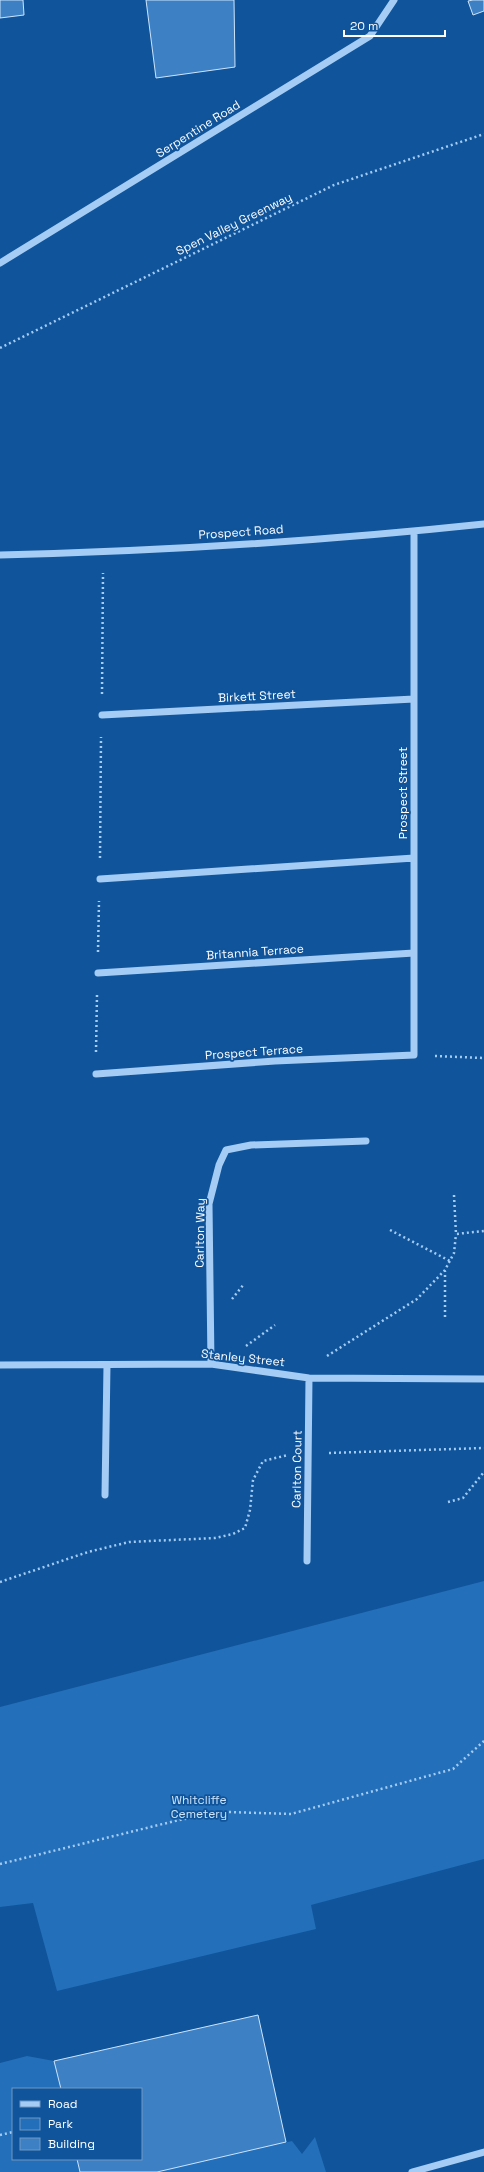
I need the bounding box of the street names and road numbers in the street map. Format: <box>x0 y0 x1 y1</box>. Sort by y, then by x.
street label: Serpentine Road <box>153 97 243 161</box>
street label: Spen Valley Greenway <box>173 189 295 259</box>
street label: Prospect Road <box>198 521 284 543</box>
street label: Birkett Street <box>218 686 296 706</box>
street label: Prospect Street <box>395 747 411 839</box>
street label: Britannia Terrace <box>206 941 304 963</box>
street label: Prospect Terrace <box>204 1041 304 1063</box>
street label: Carlton Way <box>191 1198 209 1268</box>
street label: Stanley Street <box>200 1346 286 1370</box>
street label: Carlton Court <box>288 1430 306 1508</box>

